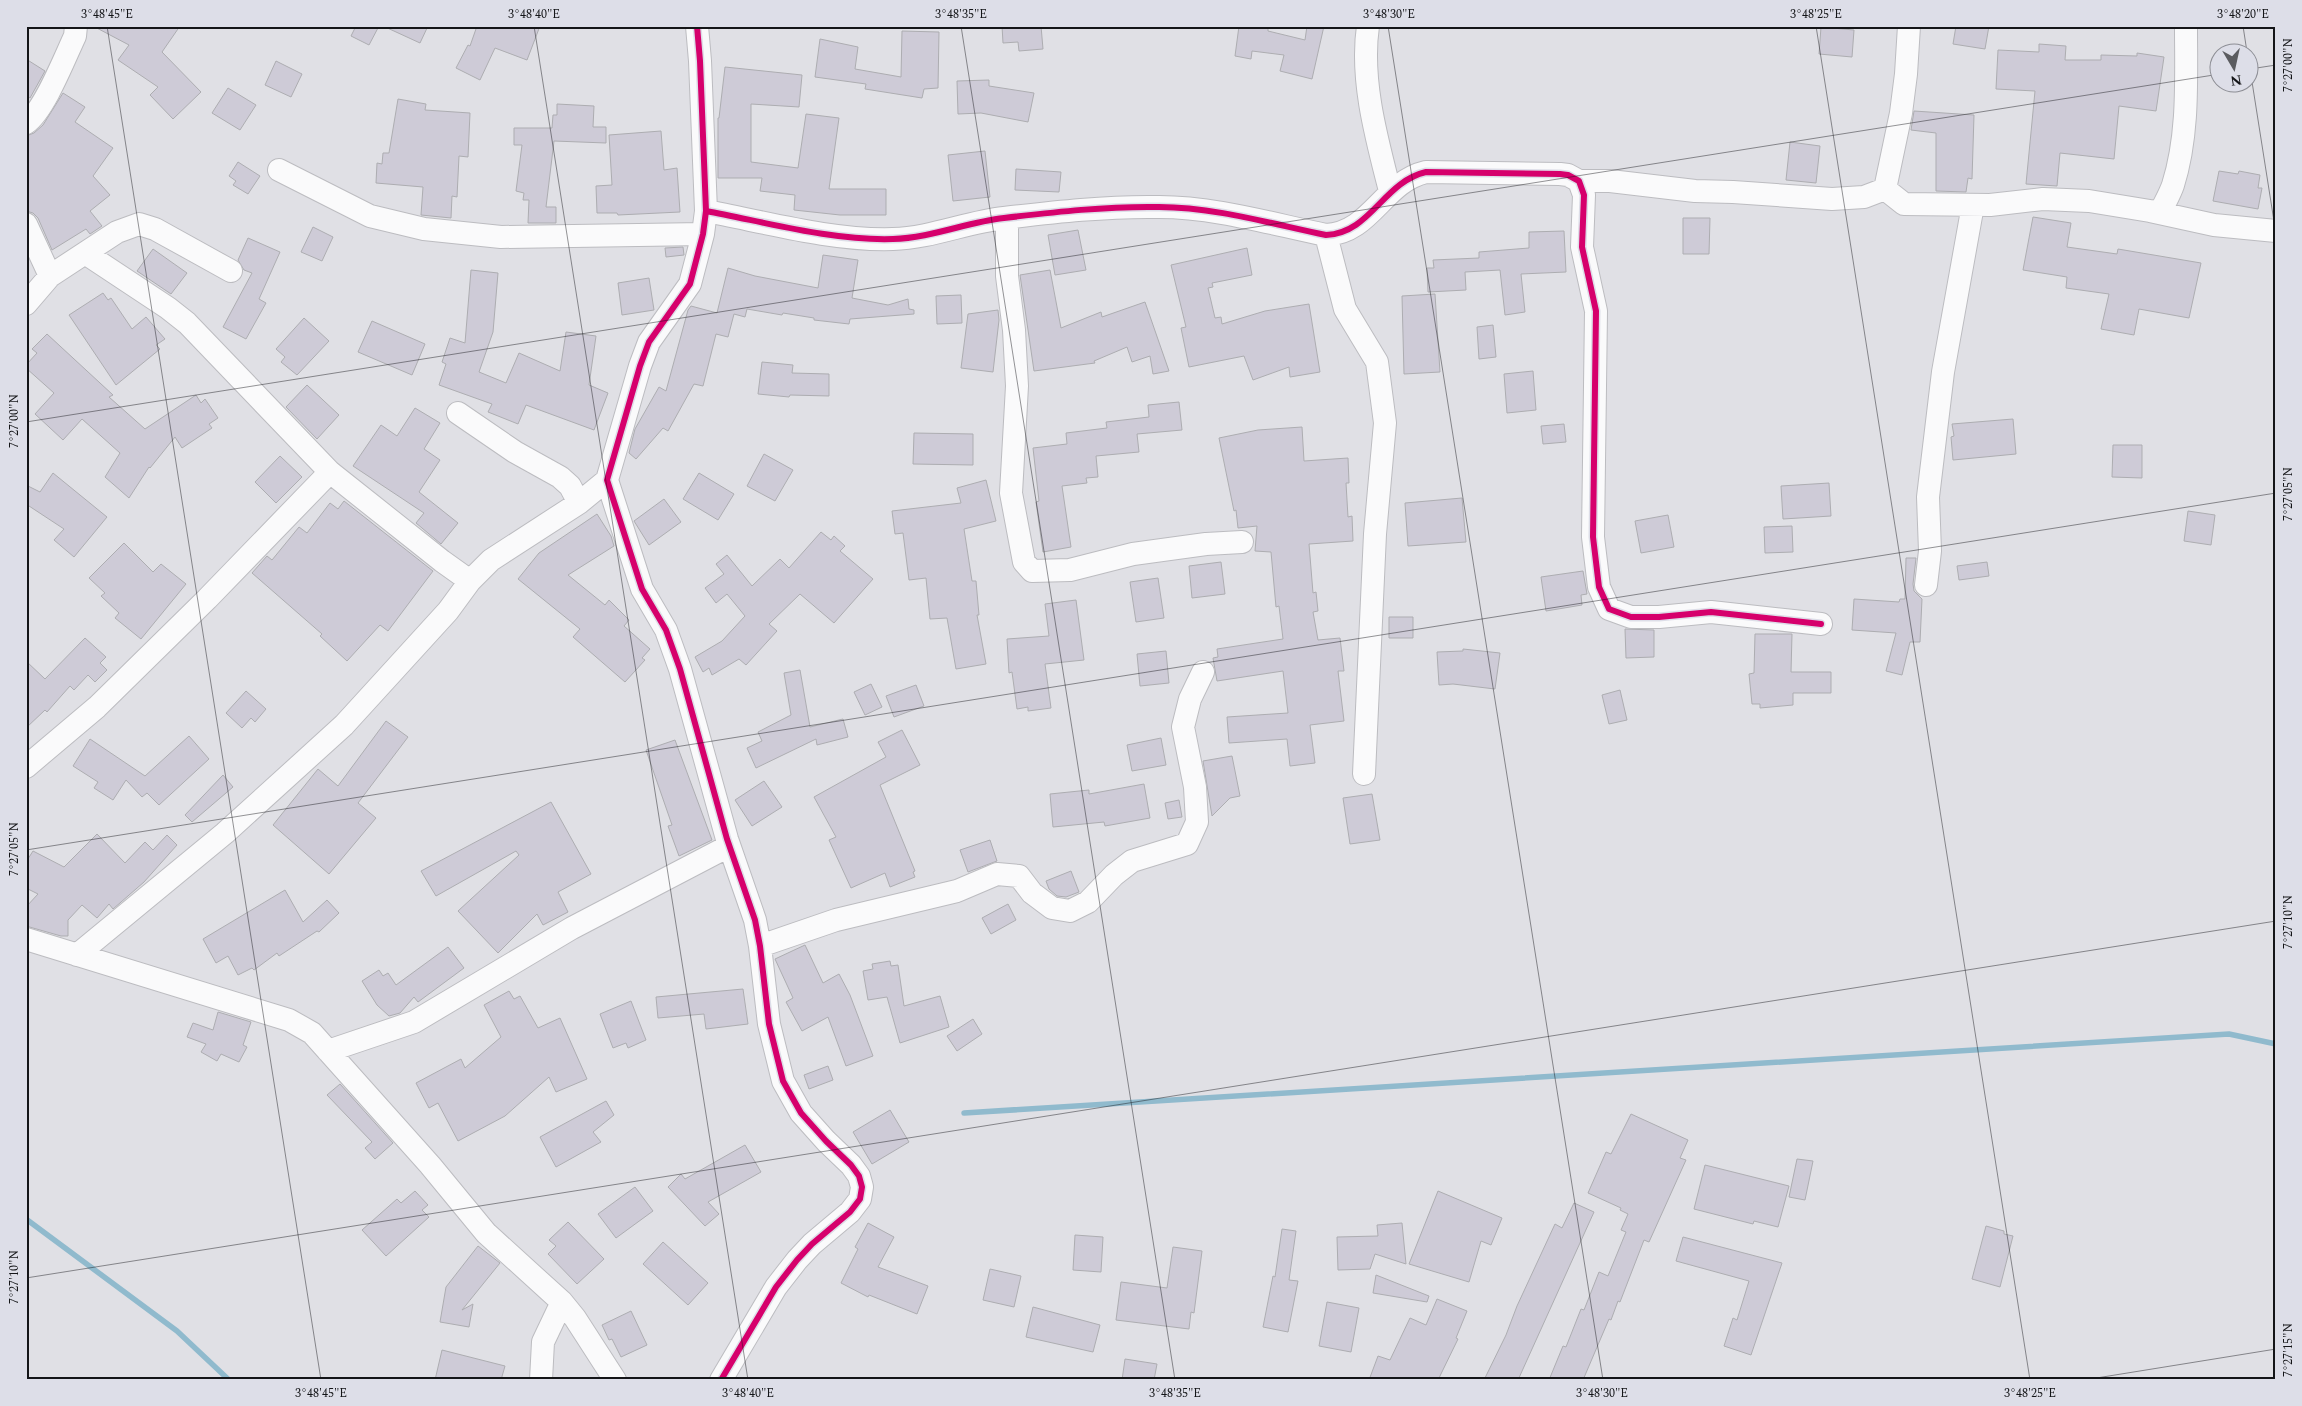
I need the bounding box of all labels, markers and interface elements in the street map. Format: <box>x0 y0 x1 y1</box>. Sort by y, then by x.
text: 3°48'45"E <box>81 5 133 24</box>
text: 3°48'40"E <box>508 5 560 24</box>
text: 3°48'35"E <box>935 5 987 24</box>
text: 3°48'30"E <box>1363 5 1415 24</box>
text: 3°48'25"E <box>1790 5 1842 24</box>
text: 3°48'20"E <box>2217 5 2269 24</box>
text: 7°27'00"N <box>2279 38 2298 92</box>
north arrow <box>2210 42 2260 92</box>
text: N <box>2229 69 2243 92</box>
text: 7°27'00"N <box>5 394 24 448</box>
text: 7°27'05"N <box>2279 467 2298 521</box>
text: 7°27'05"N <box>5 822 24 876</box>
text: 7°27'10"N <box>2279 895 2298 949</box>
text: 7°27'10"N <box>5 1250 24 1304</box>
text: 7°27'15"N <box>2279 1323 2298 1377</box>
text: 3°48'45"E <box>295 1384 347 1403</box>
text: 3°48'40"E <box>722 1384 774 1403</box>
text: 3°48'35"E <box>1149 1384 1201 1403</box>
text: 3°48'30"E <box>1576 1384 1628 1403</box>
text: 3°48'25"E <box>2004 1384 2056 1403</box>

